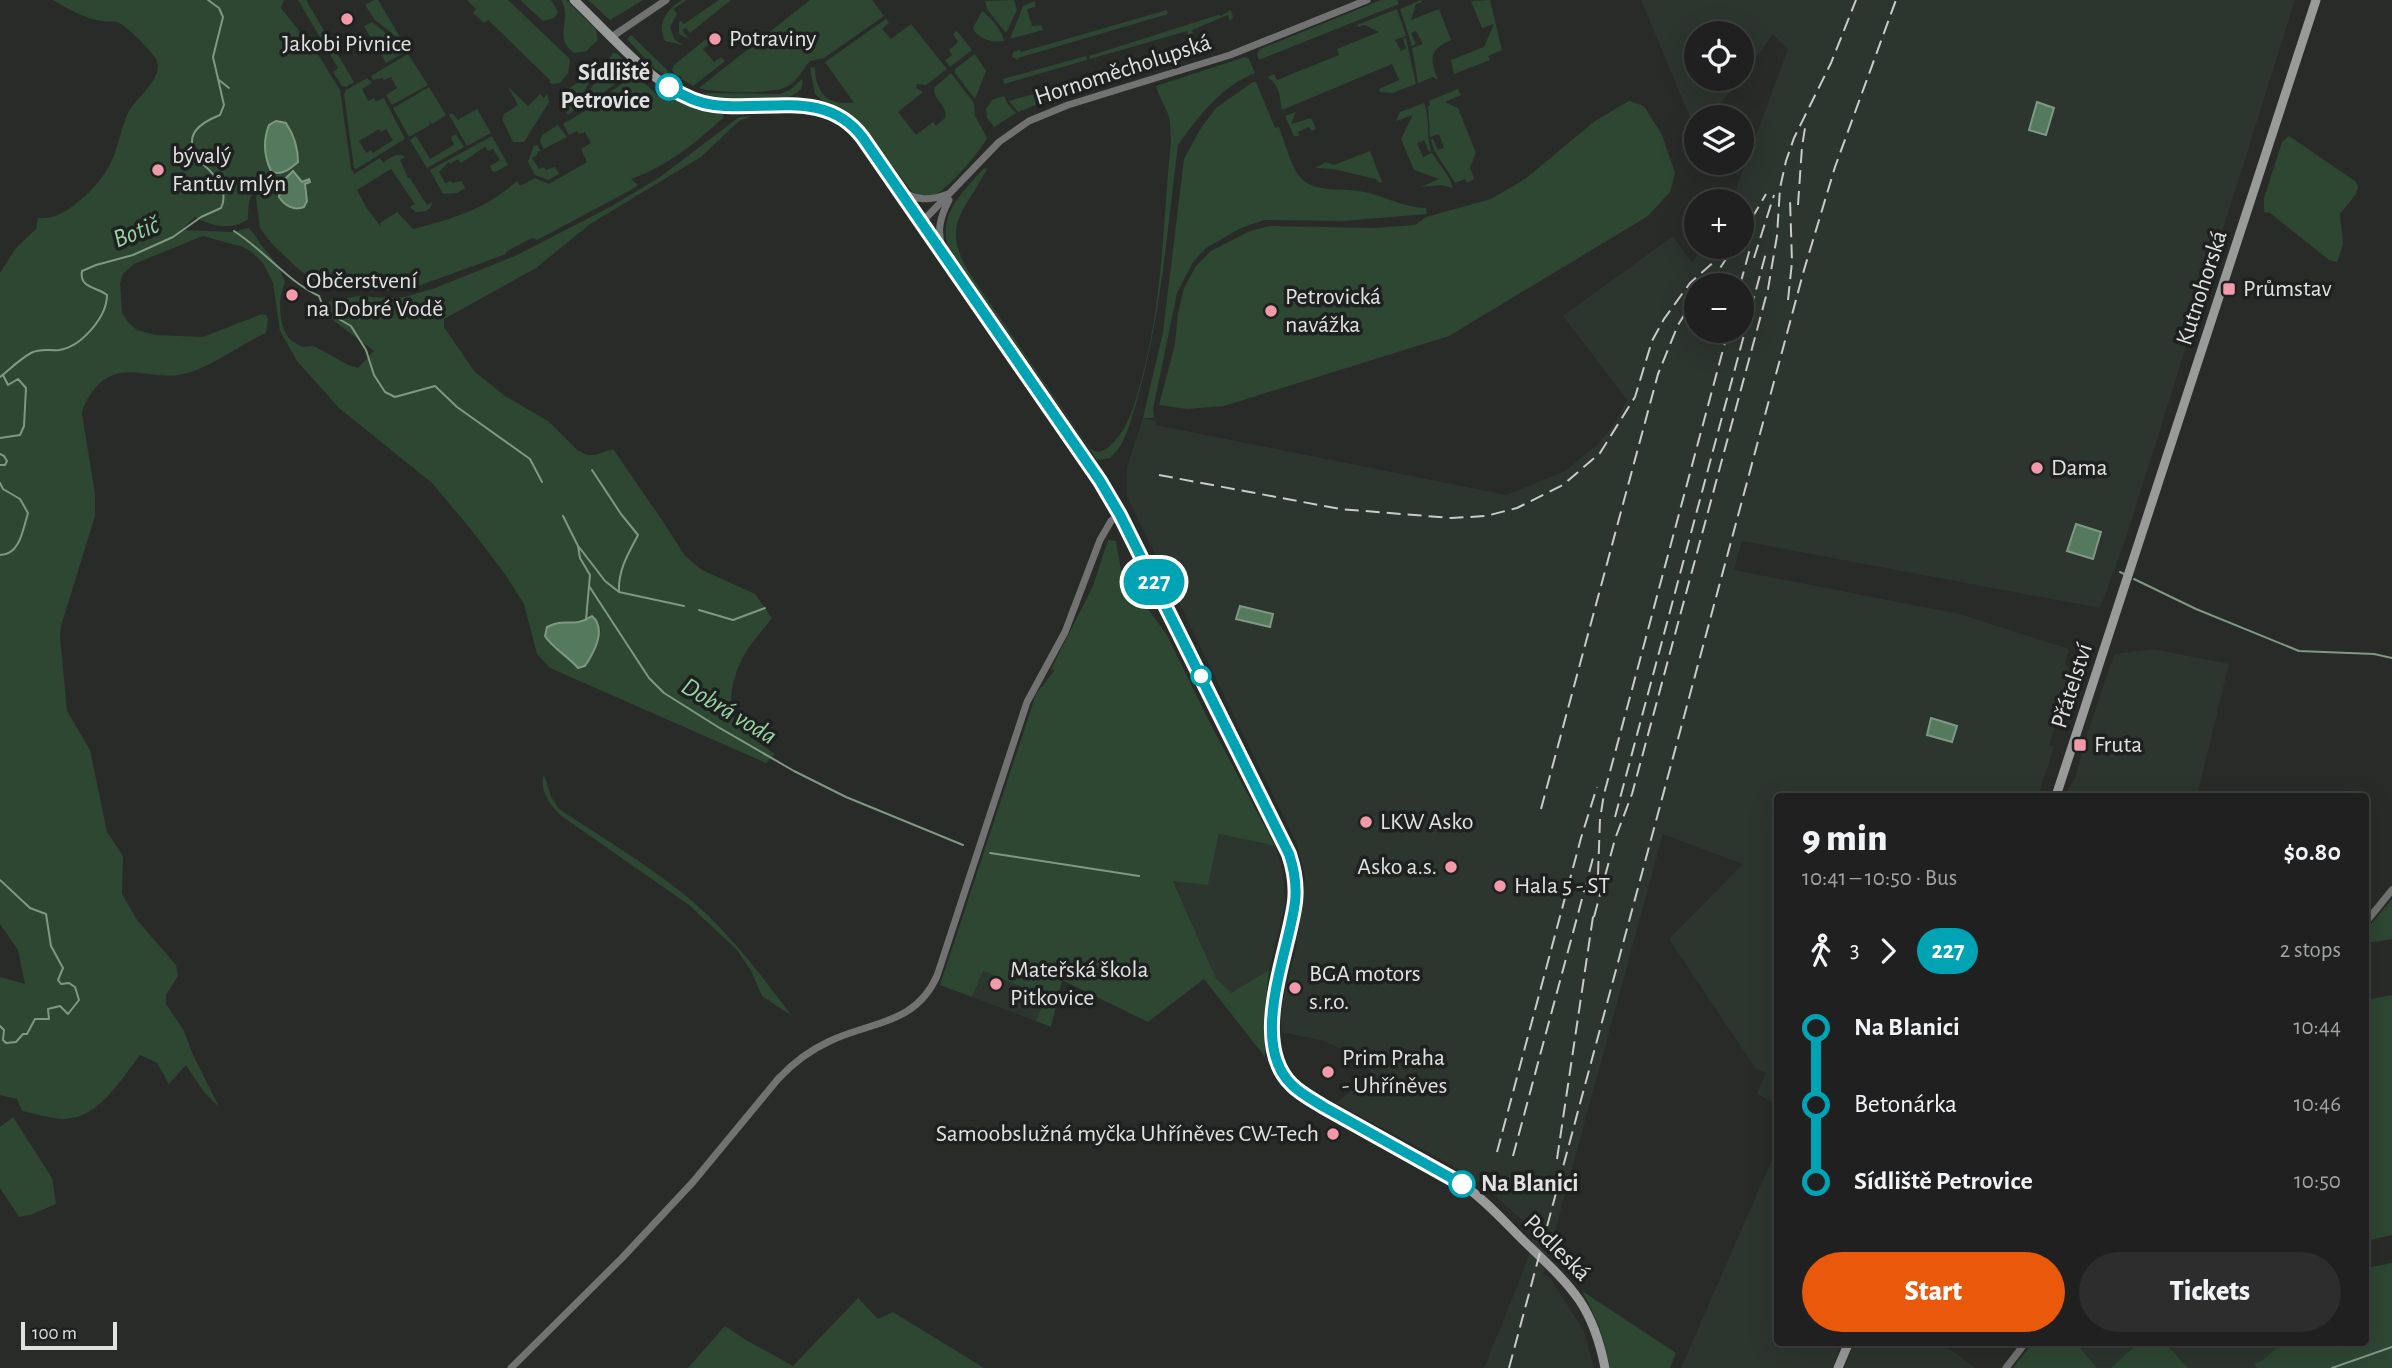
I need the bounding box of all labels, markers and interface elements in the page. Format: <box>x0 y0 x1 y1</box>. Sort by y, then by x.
marker: Jakobi Pivnice <box>339 11 355 27</box>
map controls <box>1684 21 1754 343</box>
button: locate <box>1684 21 1754 91</box>
place label: Potraviny <box>729 27 816 51</box>
street label: Hornoměcholupská <box>1032 30 1214 110</box>
marker: Potraviny <box>707 31 723 47</box>
place label: Jakobi Pivnice <box>282 32 412 56</box>
place label: Sídliště Petrovice <box>561 61 650 113</box>
marker: Sídliště Petrovice <box>656 74 682 100</box>
button: layers <box>1684 105 1754 175</box>
place label: bývalý Fantův mlýn <box>172 144 286 196</box>
marker: bývalý Fantův mlýn <box>150 162 166 178</box>
button: + <box>1684 189 1754 259</box>
water label: Botič <box>110 211 164 253</box>
street label: Kutnohorská <box>2172 228 2232 348</box>
place label: Občerstvení na Dobré Vodě <box>306 269 443 321</box>
button: − <box>1684 273 1754 343</box>
place label: Průmstav <box>2243 277 2332 301</box>
marker: Průmstav <box>2221 281 2237 297</box>
place label: Petrovická navážka <box>1285 285 1381 337</box>
marker: Občerstvení na Dobré Vodě <box>284 287 300 303</box>
marker: Petrovická navážka <box>1263 303 1279 319</box>
place label: Dama <box>2051 456 2108 480</box>
marker: Dama <box>2029 460 2045 476</box>
line badge: 227 <box>1114 559 1194 605</box>
text: 227 <box>1138 570 1170 594</box>
street label: Přátelství <box>2047 640 2097 731</box>
unlabelled marker <box>1191 666 1211 686</box>
water label: Dobrá voda <box>677 673 781 749</box>
place label: Fruta <box>2094 733 2142 757</box>
marker: Fruta <box>2072 737 2088 753</box>
place label: LKW Asko <box>1380 810 1474 834</box>
marker: LKW Asko <box>1358 814 1374 830</box>
text: 9 min <box>1802 820 1888 858</box>
text: $0.80 <box>2283 839 2341 865</box>
place label: Asko a.s. <box>1357 855 1437 879</box>
marker: Asko a.s. <box>1443 859 1459 875</box>
text: 10:41 – 10:50 · Bus <box>1802 867 1957 890</box>
place label: Hala 5 - ST <box>1514 874 1610 898</box>
marker: Hala 5 - ST <box>1492 878 1508 894</box>
icon: walk <box>1802 932 1840 970</box>
icon: forward <box>1869 932 1907 970</box>
text: 3 <box>1850 939 1859 962</box>
text: 227 <box>1931 939 1964 963</box>
text: 2 stops <box>2280 939 2341 962</box>
place label: Mateřská škola Pitkovice <box>1010 958 1149 1010</box>
place label: BGA motors s.r.o. <box>1309 962 1421 1014</box>
marker: Mateřská škola Pitkovice <box>988 976 1004 992</box>
marker: BGA motors s.r.o. <box>1287 980 1303 996</box>
text: Na Blanici <box>1854 1014 1960 1040</box>
text: 10:44 <box>2294 1016 2341 1039</box>
place label: Prim Praha - Uhříněves <box>1342 1046 1447 1098</box>
marker: Prim Praha - Uhříněves <box>1320 1064 1336 1080</box>
text: Betonárka <box>1854 1091 1957 1117</box>
text: 10:46 <box>2294 1093 2341 1116</box>
place label: Samoobslužná myčka Uhříněves CW-Tech <box>936 1122 1319 1146</box>
marker: Samoobslužná myčka Uhříněves CW-Tech <box>1325 1126 1341 1142</box>
text: Sídliště Petrovice <box>1854 1168 2033 1194</box>
text: 10:50 <box>2294 1170 2341 1193</box>
marker: Na Blanici <box>1449 1171 1475 1197</box>
place label: Na Blanici <box>1481 1172 1579 1196</box>
street label: Podleská <box>1519 1210 1595 1286</box>
button: Start <box>1802 1252 2065 1332</box>
button: Tickets <box>2079 1252 2341 1332</box>
scale bar <box>21 1319 117 1351</box>
text: 100 m <box>32 1324 77 1343</box>

